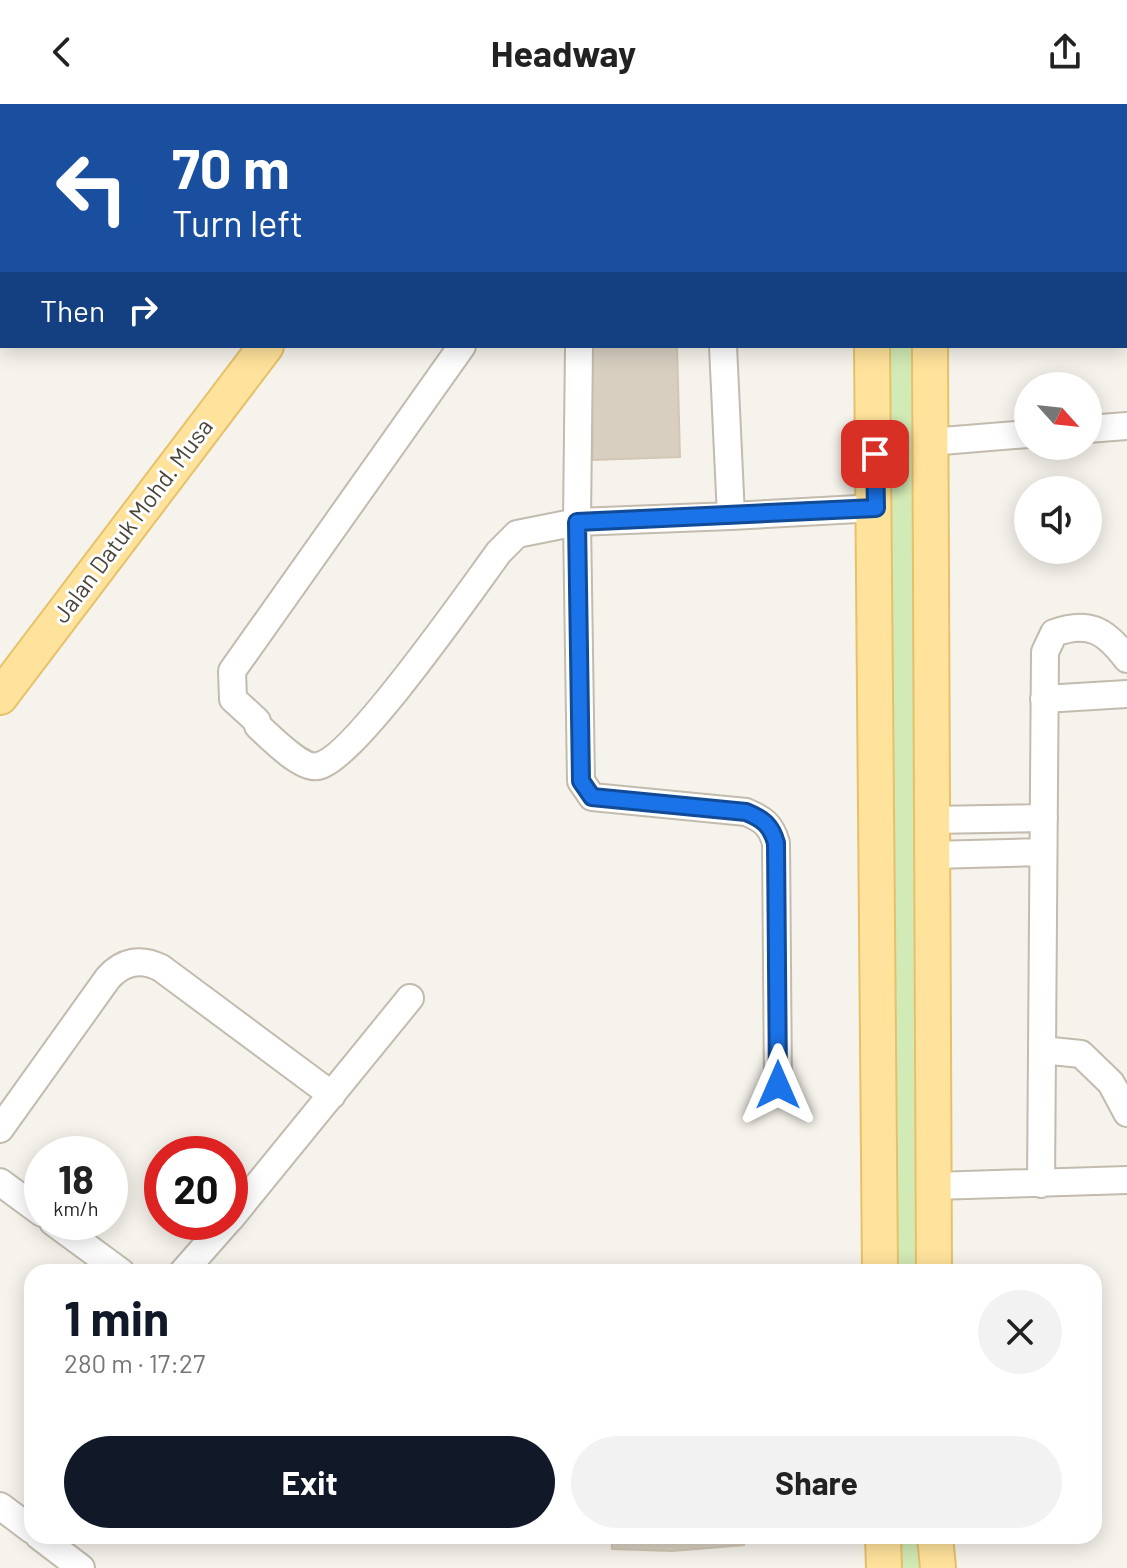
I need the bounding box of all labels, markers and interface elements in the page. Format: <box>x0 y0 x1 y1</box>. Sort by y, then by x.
icon: back <box>40 30 84 74</box>
icon: share <box>1043 30 1087 74</box>
text: Headway <box>491 31 636 74</box>
text: 70 m <box>172 133 290 200</box>
icon: left <box>40 136 144 240</box>
text: Turn left <box>172 201 303 244</box>
icon: right <box>121 288 165 332</box>
text: Then <box>40 292 105 328</box>
north arrow <box>1014 372 1102 460</box>
map controls <box>1014 372 1102 564</box>
street label: Jalan Datuk Mohd. Musa <box>45 412 218 628</box>
pin <box>841 420 909 488</box>
icon: arrive <box>853 432 897 476</box>
button: sound <box>1014 476 1102 564</box>
position arrow <box>736 1043 820 1127</box>
speed limit sign: 20 <box>144 1136 248 1240</box>
text: 18 <box>58 1154 94 1202</box>
text: km/h <box>53 1196 99 1220</box>
text: 1 min <box>64 1288 169 1346</box>
button: close <box>978 1290 1062 1374</box>
text: 280 m · 17:27 <box>64 1347 205 1378</box>
button: Exit <box>64 1436 555 1528</box>
button: Share <box>571 1436 1062 1528</box>

